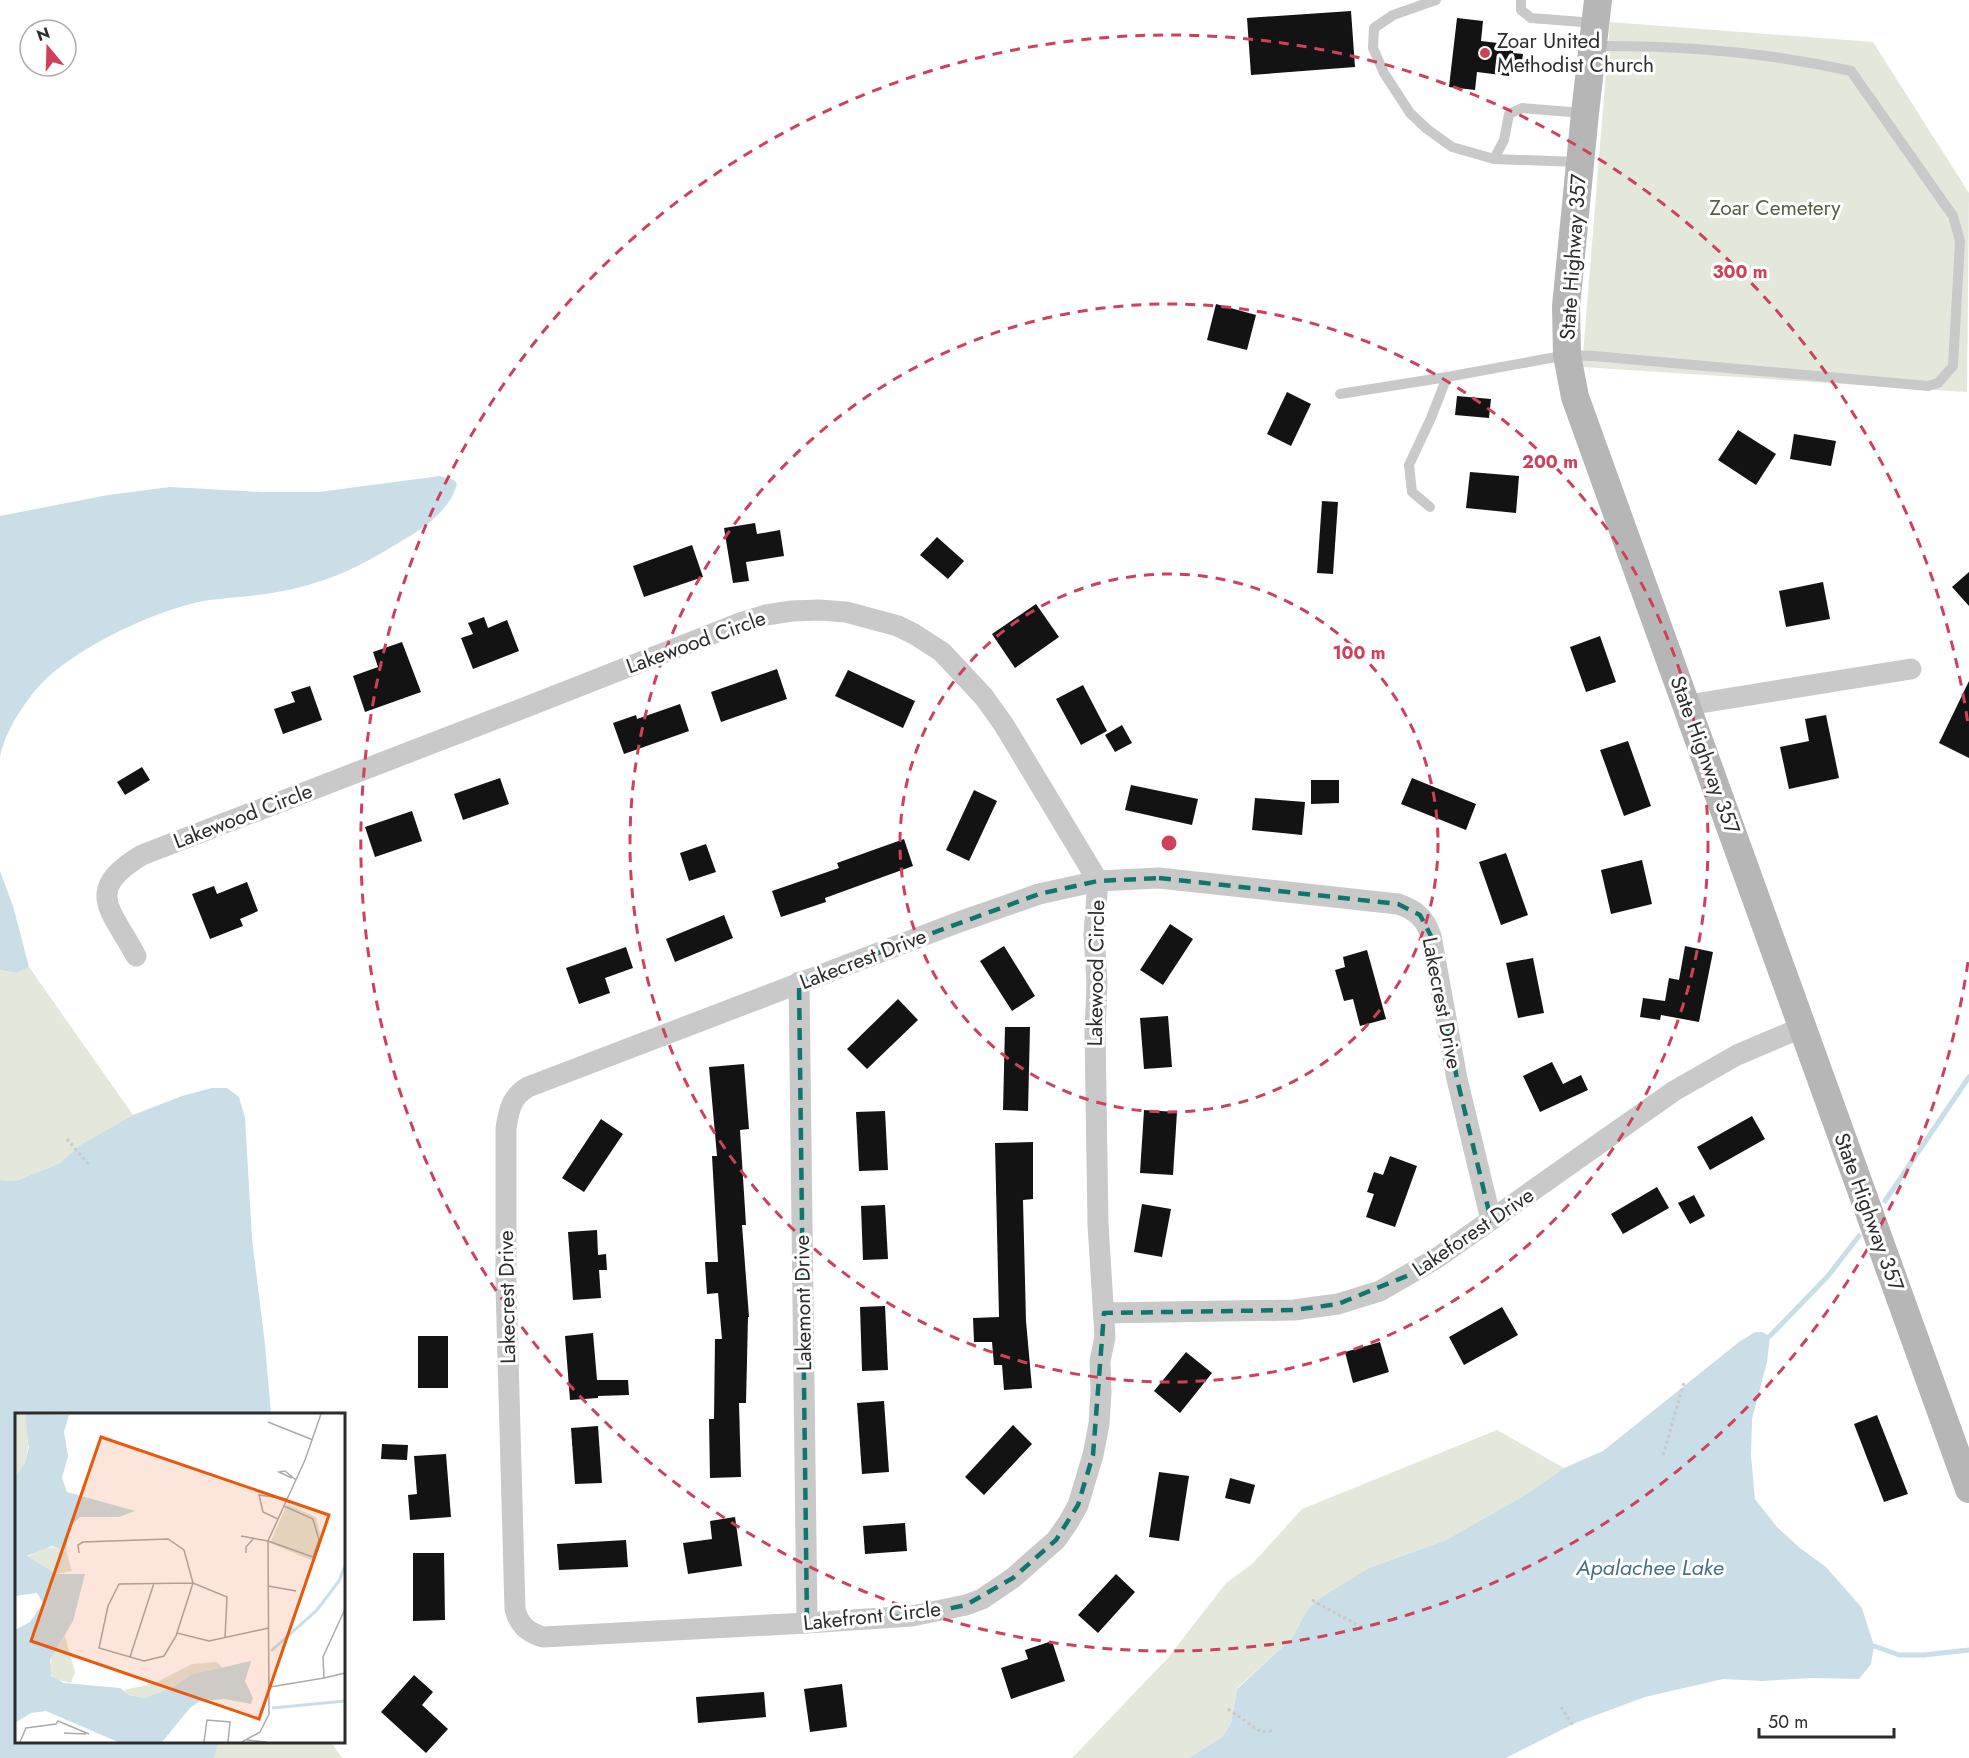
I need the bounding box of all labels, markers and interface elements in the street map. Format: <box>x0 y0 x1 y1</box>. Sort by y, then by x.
north arrow <box>18 18 78 78</box>
text: N <box>34 21 53 47</box>
place label: Zoar United Methodist Church <box>1497 26 1654 80</box>
marker: Zoar United Methodist Church <box>1478 46 1492 60</box>
street label: State Highway 357 <box>1552 173 1594 341</box>
park label: Zoar Cemetery <box>1709 193 1841 223</box>
text: 300 m <box>1712 259 1768 285</box>
text: 200 m <box>1522 449 1578 475</box>
street label: Lakewood Circle <box>622 603 770 681</box>
text: 100 m <box>1332 640 1386 666</box>
street label: State Highway 357 <box>1662 672 1748 838</box>
street label: Lakewood Circle <box>169 776 317 856</box>
centre of rings <box>1159 833 1179 853</box>
street label: Lakewood Circle <box>1080 899 1112 1047</box>
street label: Lakecrest Drive <box>795 921 931 997</box>
street label: Lakecrest Drive <box>1415 935 1469 1072</box>
street label: State Highway 357 <box>1826 1129 1912 1295</box>
street label: Lakeforest Drive <box>1406 1180 1540 1284</box>
street label: Lakecrest Drive <box>491 1230 523 1364</box>
street label: Lakemont Drive <box>787 1234 819 1371</box>
inset map <box>15 1413 345 1743</box>
water label: Apalachee Lake <box>1575 1551 1724 1583</box>
street label: Lakefront Circle <box>802 1594 943 1638</box>
scale bar <box>1759 1701 1894 1739</box>
text: 50 m <box>1768 1709 1808 1735</box>

